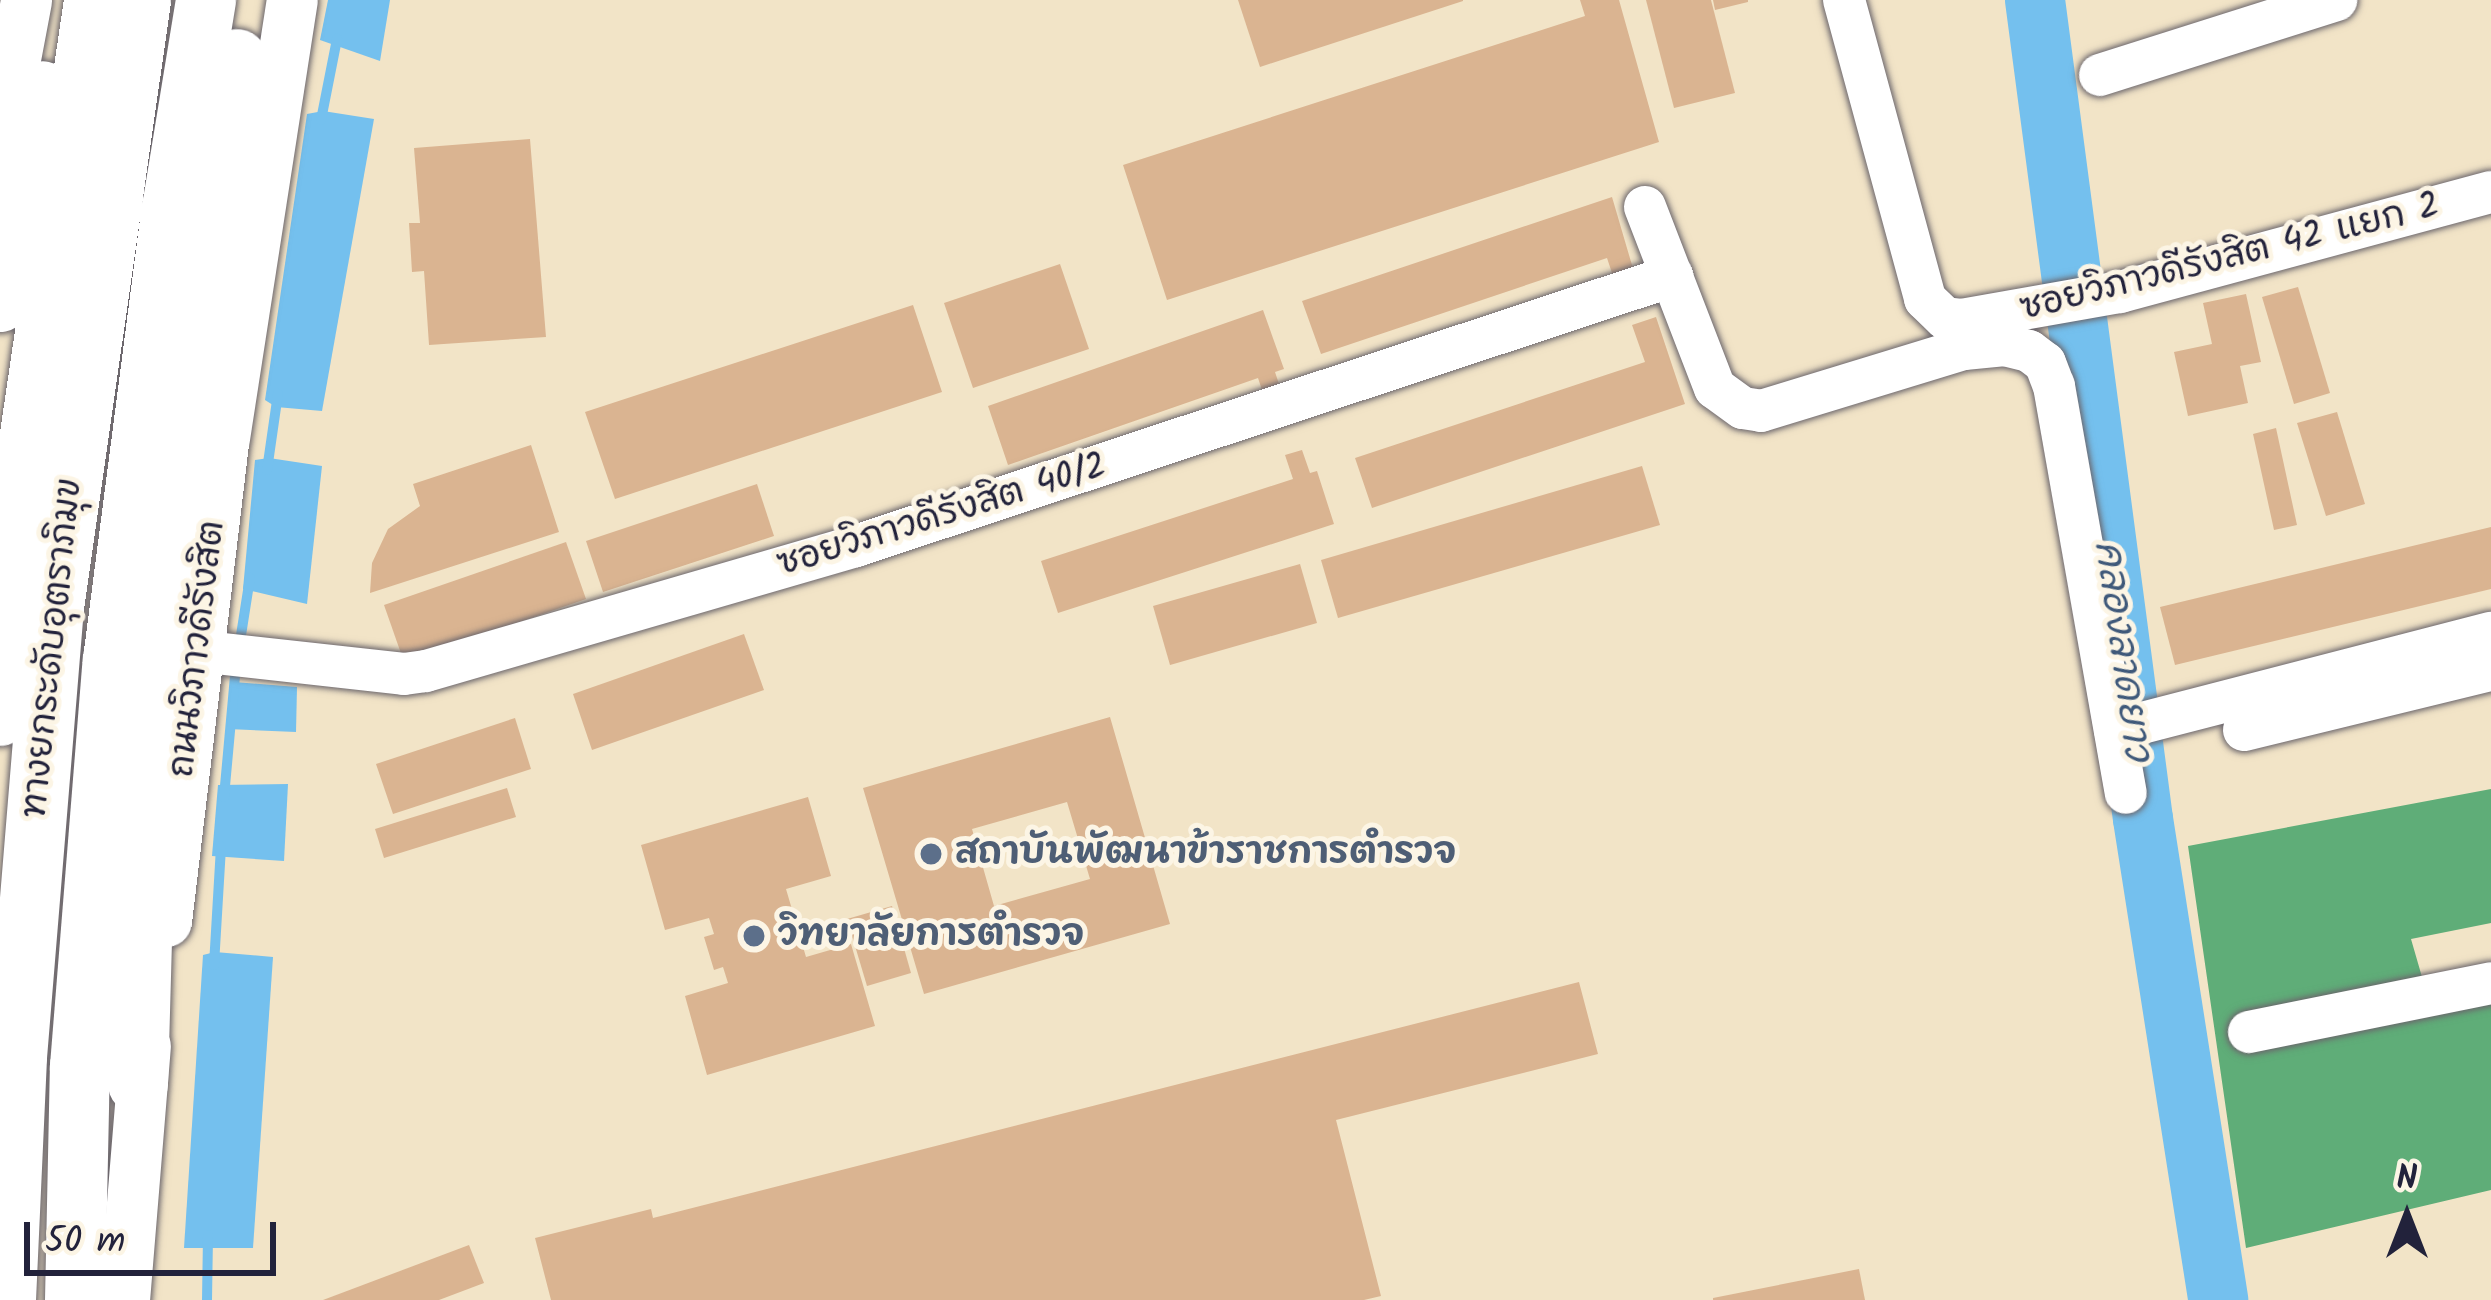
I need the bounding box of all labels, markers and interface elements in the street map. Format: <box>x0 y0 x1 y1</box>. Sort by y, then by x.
street label: ซอยวิภาวดีรังสิต 42 แยก 2 <box>2016 185 2444 331</box>
street label: ซอยวิภาวดีรังสิต 40/2 <box>772 445 1112 587</box>
street label: ทางยกระดับอุตราภิมุข <box>14 476 92 820</box>
street label: ถนนวิภาวดีรังสิต <box>161 518 235 780</box>
water label: คลองลาดยาว <box>2082 538 2160 764</box>
place label: สถาบันพัฒนาข้าราชการตำรวจ <box>955 832 1456 876</box>
marker: สถาบันพัฒนาข้าราชการตำรวจ <box>918 841 944 867</box>
place label: วิทยาลัยการตำรวจ <box>778 914 1084 958</box>
marker: วิทยาลัยการตำรวจ <box>741 923 767 949</box>
text: N <box>2397 1153 2417 1206</box>
north arrow <box>2347 1156 2467 1276</box>
scale bar <box>30 1198 282 1272</box>
text: 50 m <box>45 1214 125 1271</box>

